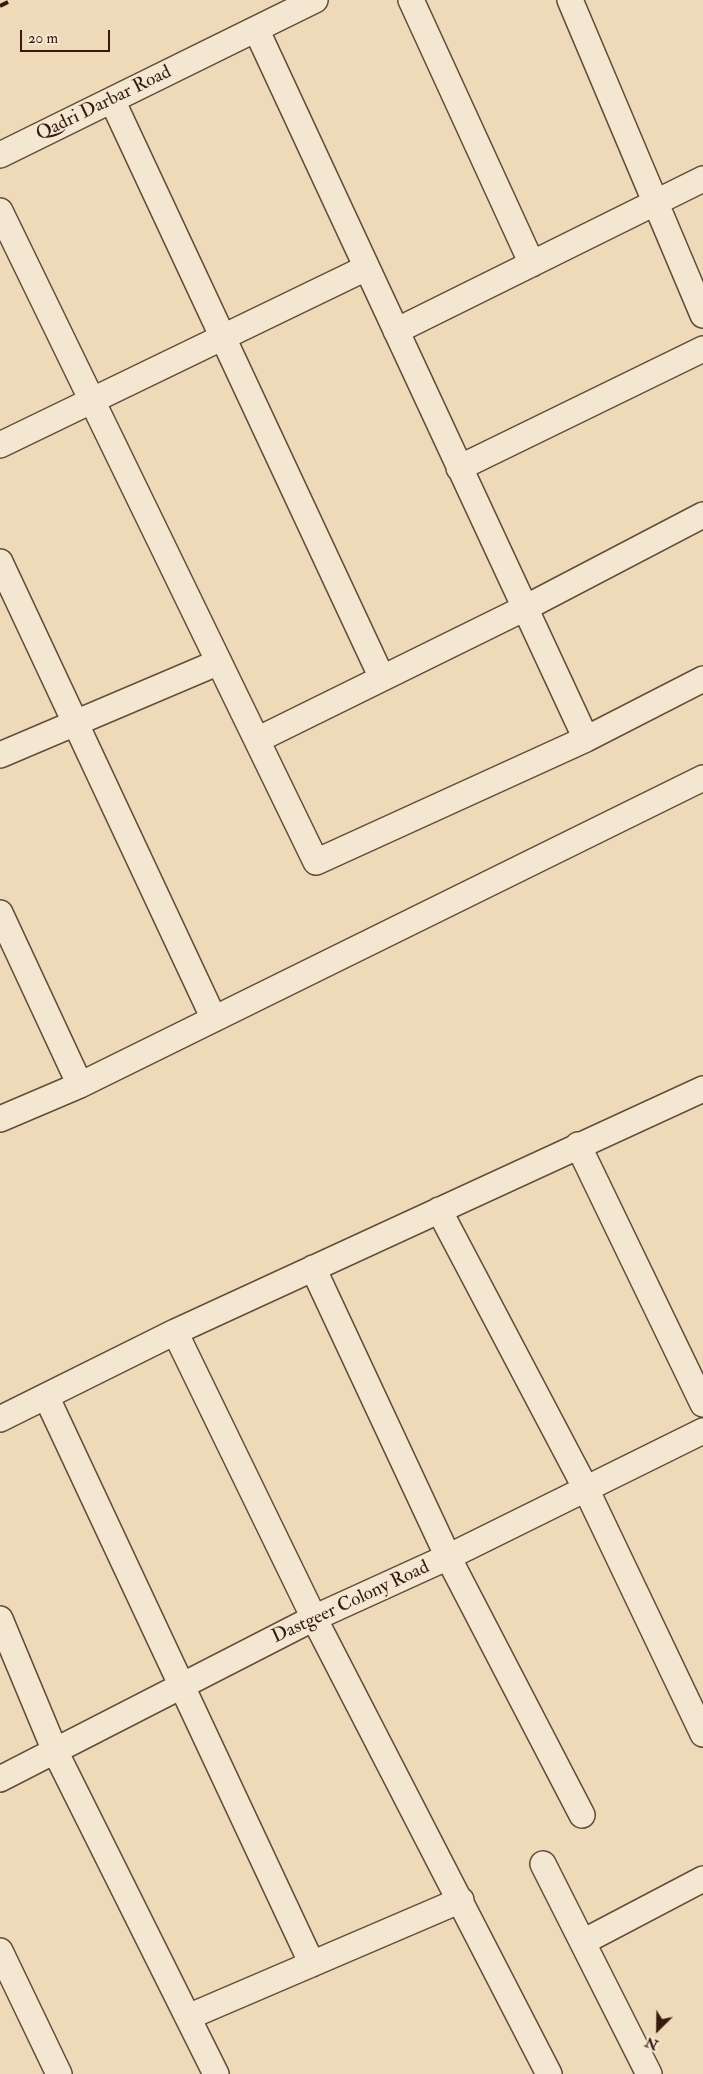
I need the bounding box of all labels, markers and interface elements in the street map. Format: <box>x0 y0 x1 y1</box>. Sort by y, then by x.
scale bar <box>22 20 112 52</box>
text: 20 m <box>28 29 58 48</box>
street label: Qadri Darbar Road <box>33 61 175 147</box>
street label: Dastgeer Colony Road <box>269 1557 433 1649</box>
north arrow <box>633 2004 683 2054</box>
text: N <box>643 2033 661 2054</box>

